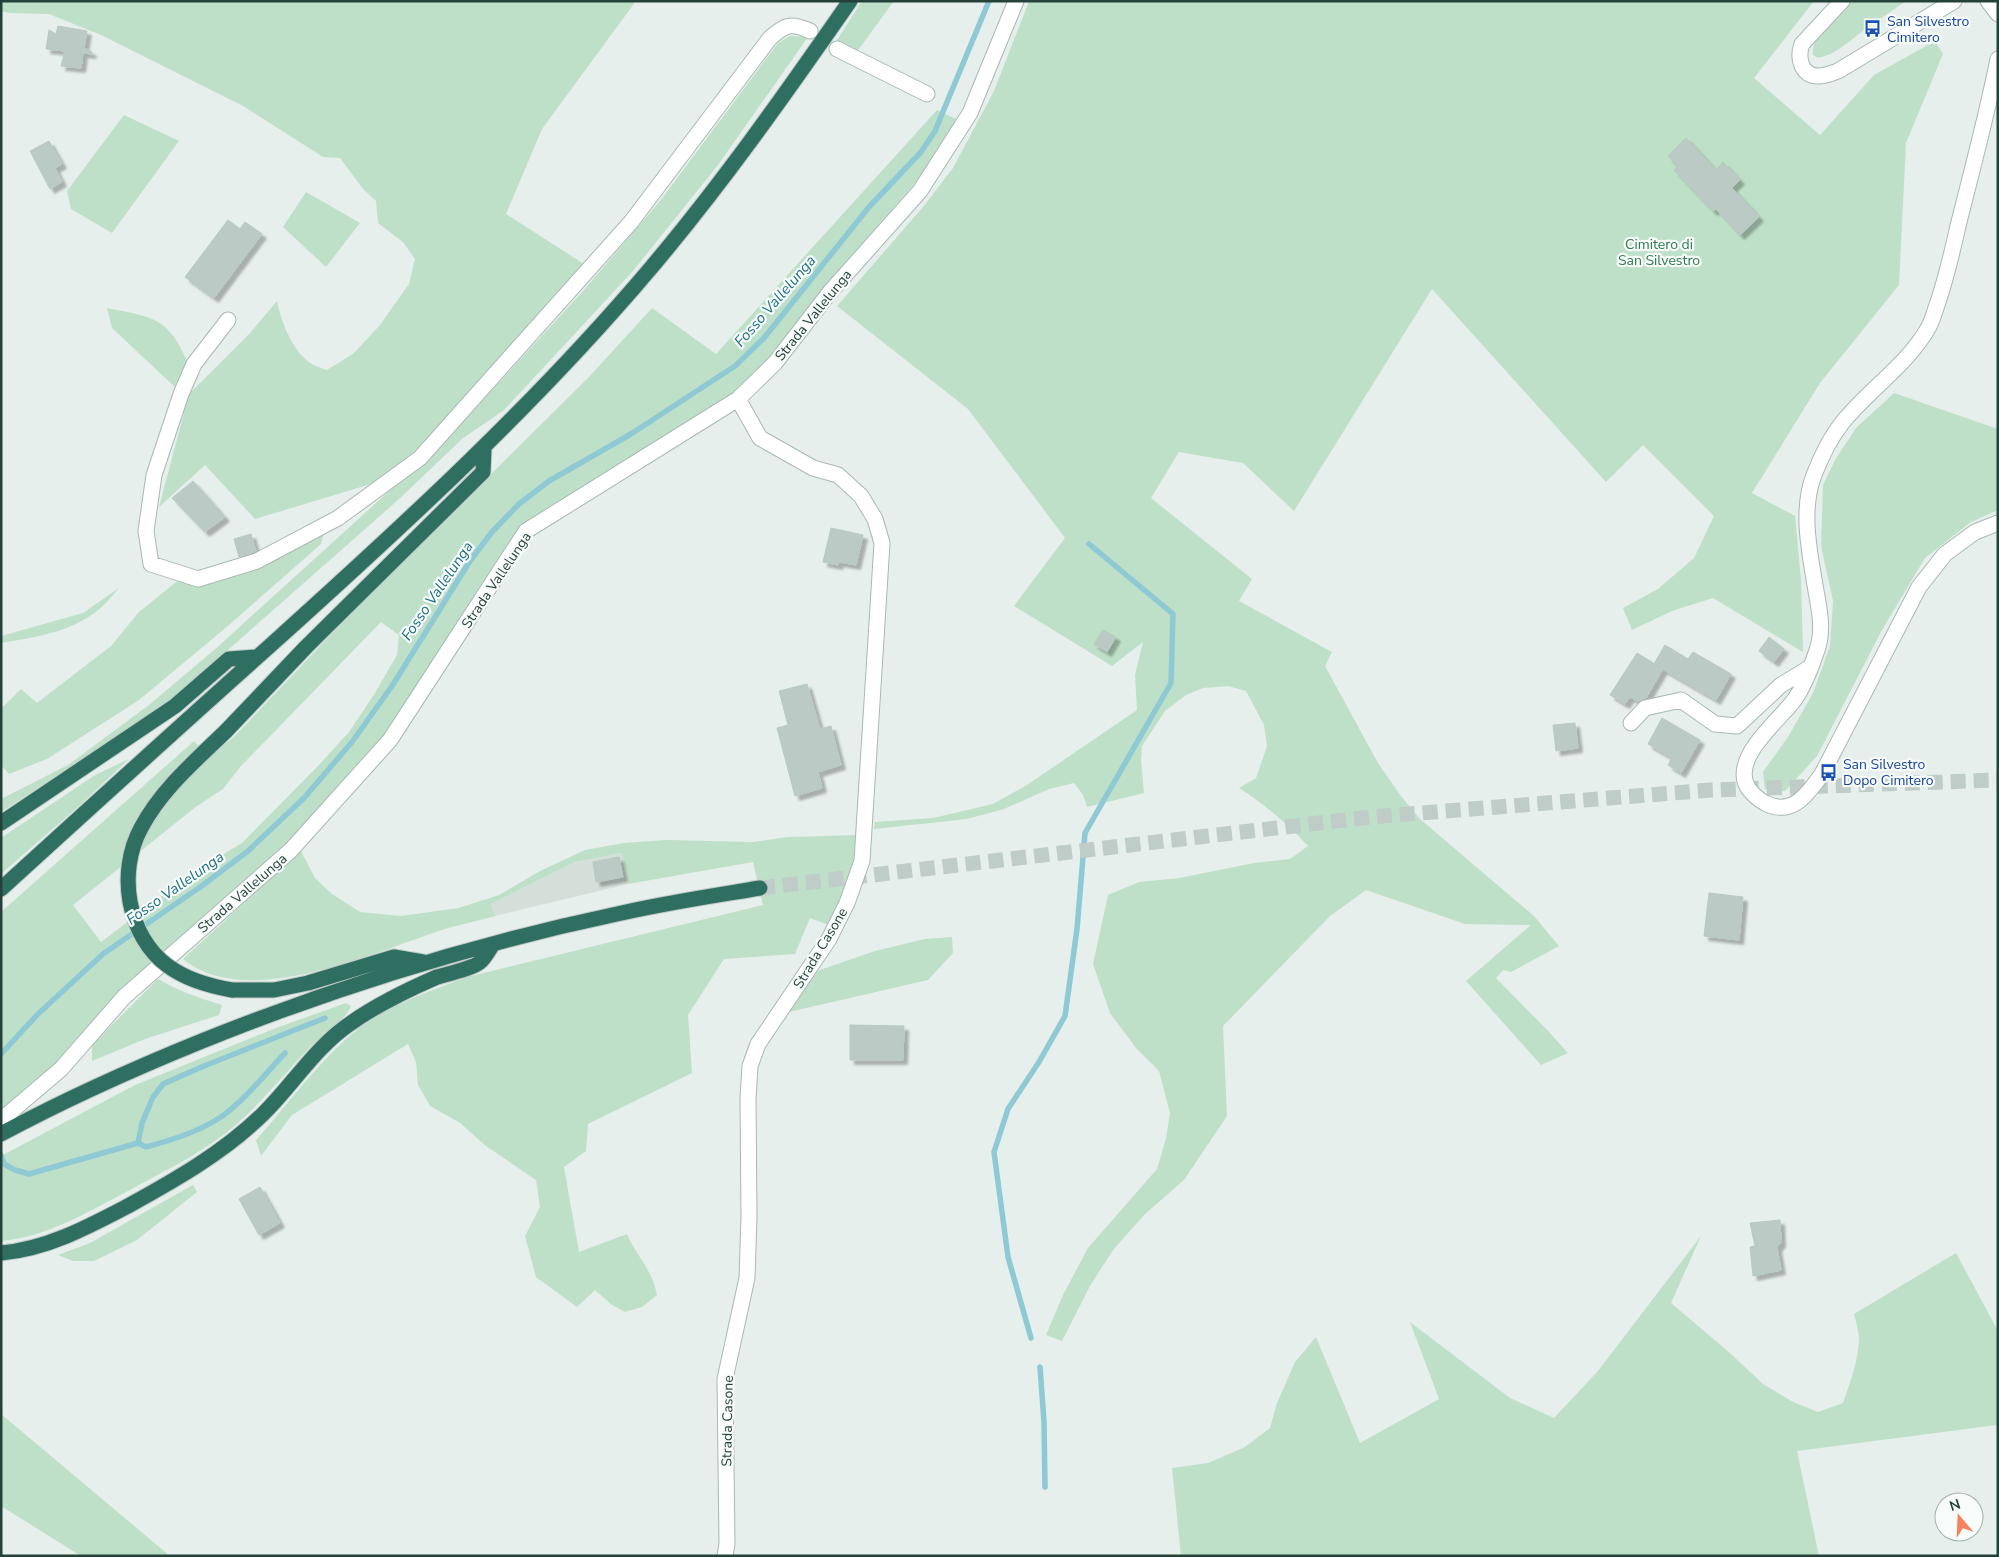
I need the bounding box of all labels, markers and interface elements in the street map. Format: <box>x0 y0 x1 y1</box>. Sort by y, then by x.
place label: San Silvestro Cimitero <box>1887 12 1969 47</box>
bus stop icon: San Silvestro Cimitero <box>1863 19 1883 39</box>
park label: Cimitero di San Silvestro <box>1618 235 1700 270</box>
water label: Fosso Vallelunga <box>730 251 820 351</box>
street label: Strada Vallelunga <box>771 266 856 365</box>
street label: Strada Vallelunga <box>457 528 536 632</box>
water label: Fosso Vallelunga <box>396 538 478 644</box>
place label: San Silvestro Dopo Cimitero <box>1843 755 1934 790</box>
bus stop icon: San Silvestro Dopo Cimitero <box>1819 762 1839 782</box>
water label: Fosso Vallelunga <box>122 847 228 929</box>
street label: Strada Vallelunga <box>194 849 291 937</box>
street label: Strada Casone <box>789 904 852 992</box>
street label: Strada Casone <box>717 1375 738 1467</box>
north arrow <box>1934 1492 1984 1542</box>
text: N <box>1947 1494 1963 1516</box>

